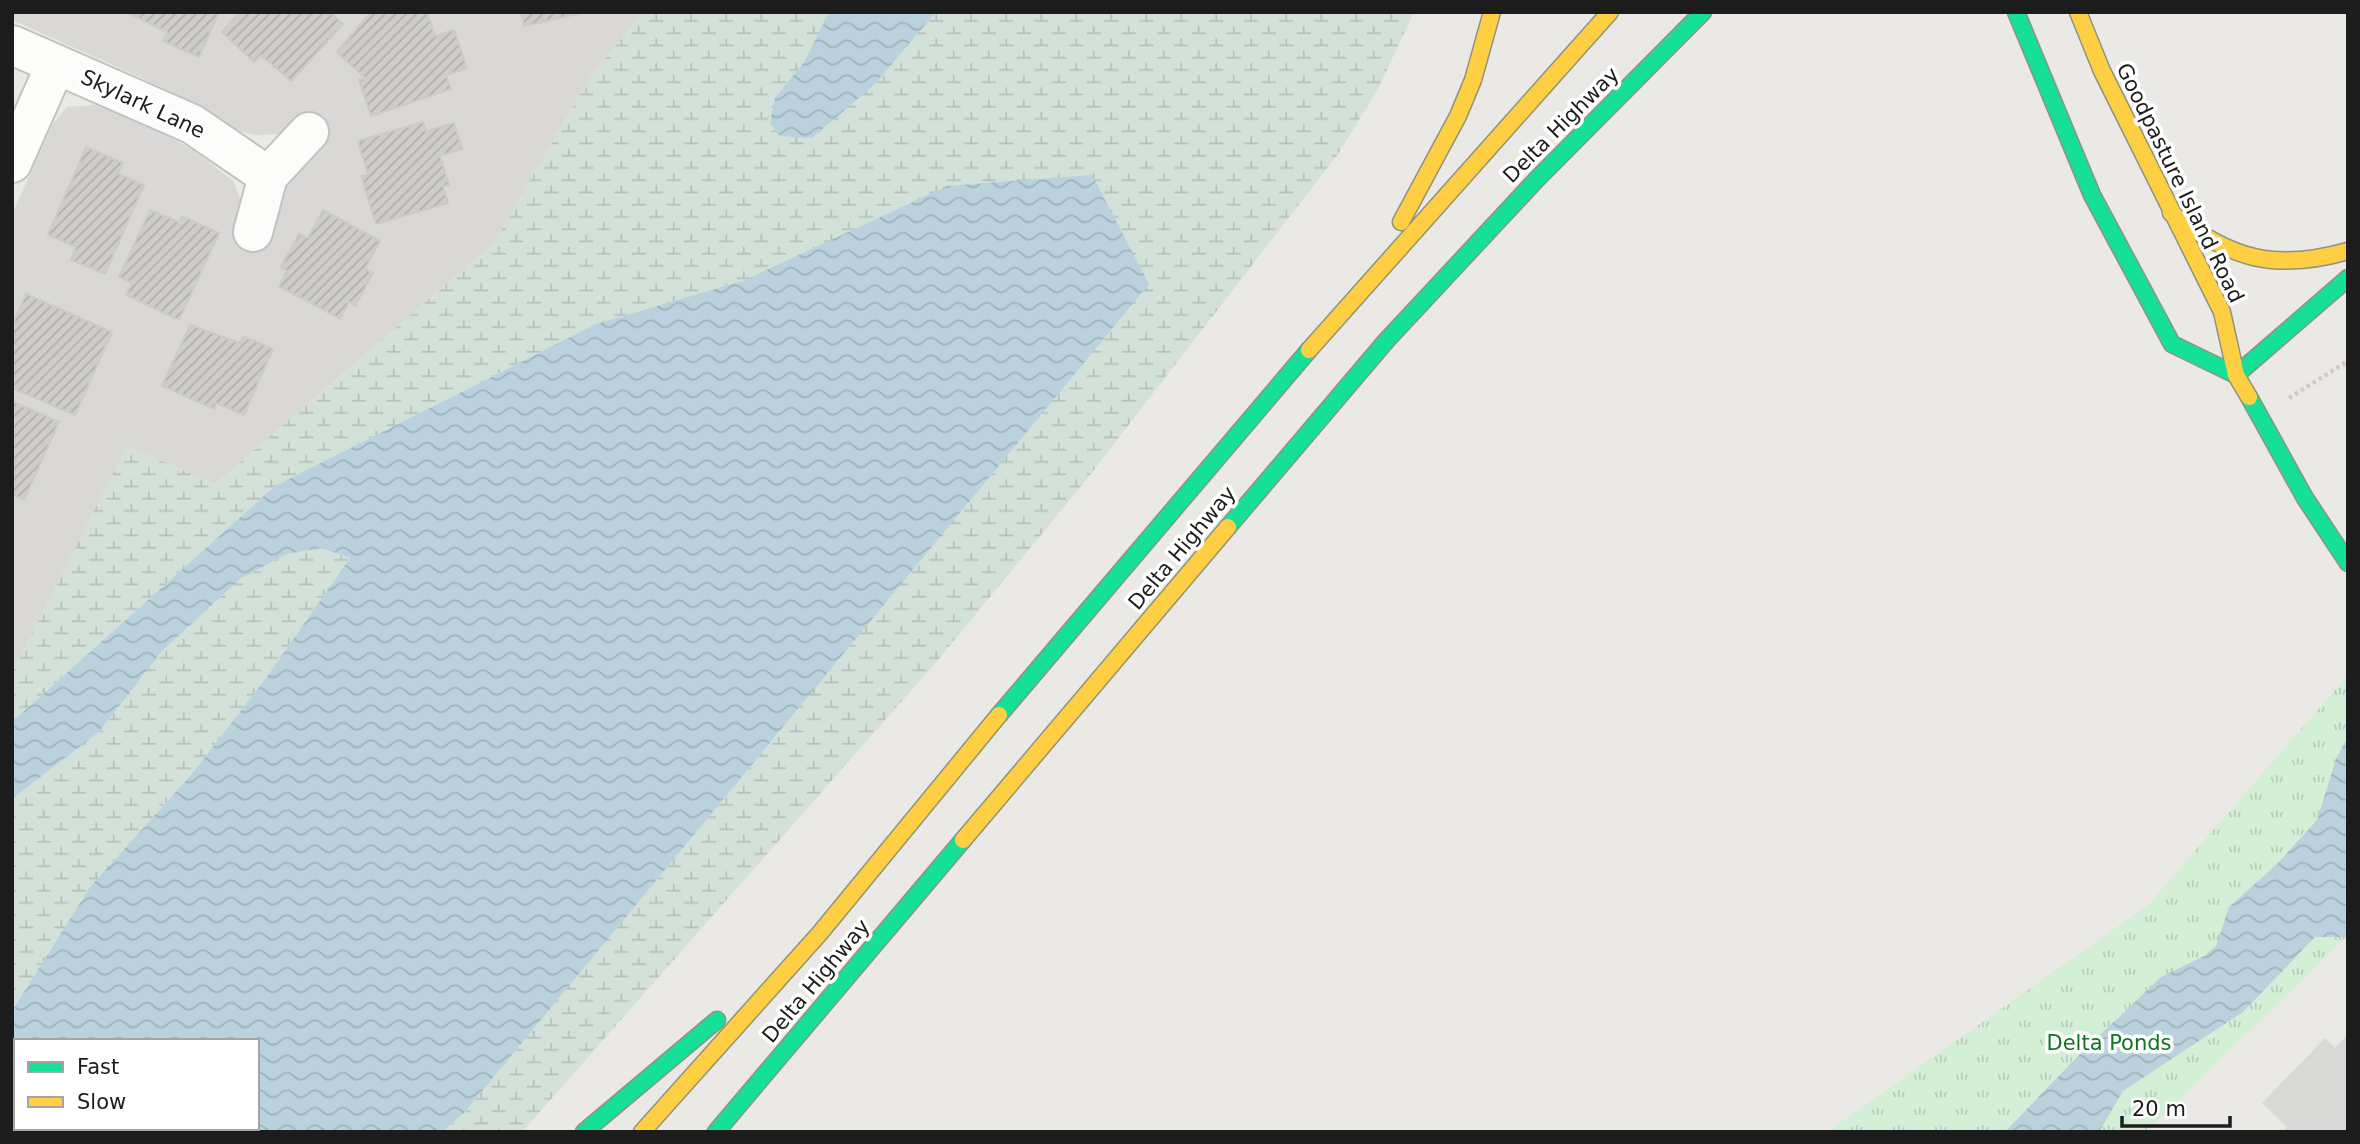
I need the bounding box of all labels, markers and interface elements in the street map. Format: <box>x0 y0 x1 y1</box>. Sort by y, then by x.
street label: Goodpasture Island Road <box>2111 59 2249 307</box>
street label: Delta Highway <box>1498 62 1624 188</box>
street label: Skylark Lane <box>77 65 209 143</box>
street label: Delta Highway <box>1123 482 1241 614</box>
street label: Delta Highway <box>757 915 875 1047</box>
park label: Delta Ponds <box>2046 1031 2172 1055</box>
legend <box>14 1039 259 1130</box>
text: Fast <box>77 1055 119 1079</box>
scale bar <box>2122 1084 2230 1128</box>
text: Slow <box>77 1090 126 1114</box>
text: 20 m <box>2132 1097 2186 1121</box>

